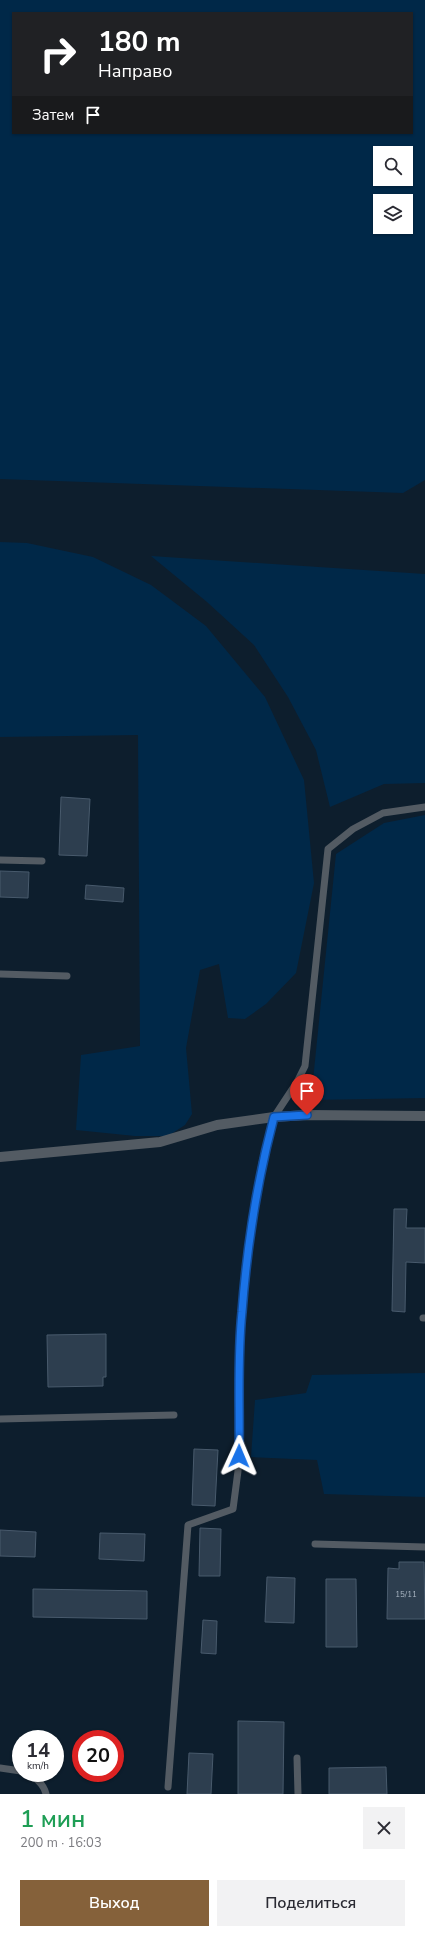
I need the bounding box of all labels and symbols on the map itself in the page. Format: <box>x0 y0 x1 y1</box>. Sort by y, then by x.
pin <box>290 1074 324 1115</box>
position arrow <box>218 1435 260 1477</box>
house number: 15/11 <box>395 1589 417 1600</box>
speed limit sign: 20 <box>72 1730 124 1782</box>

